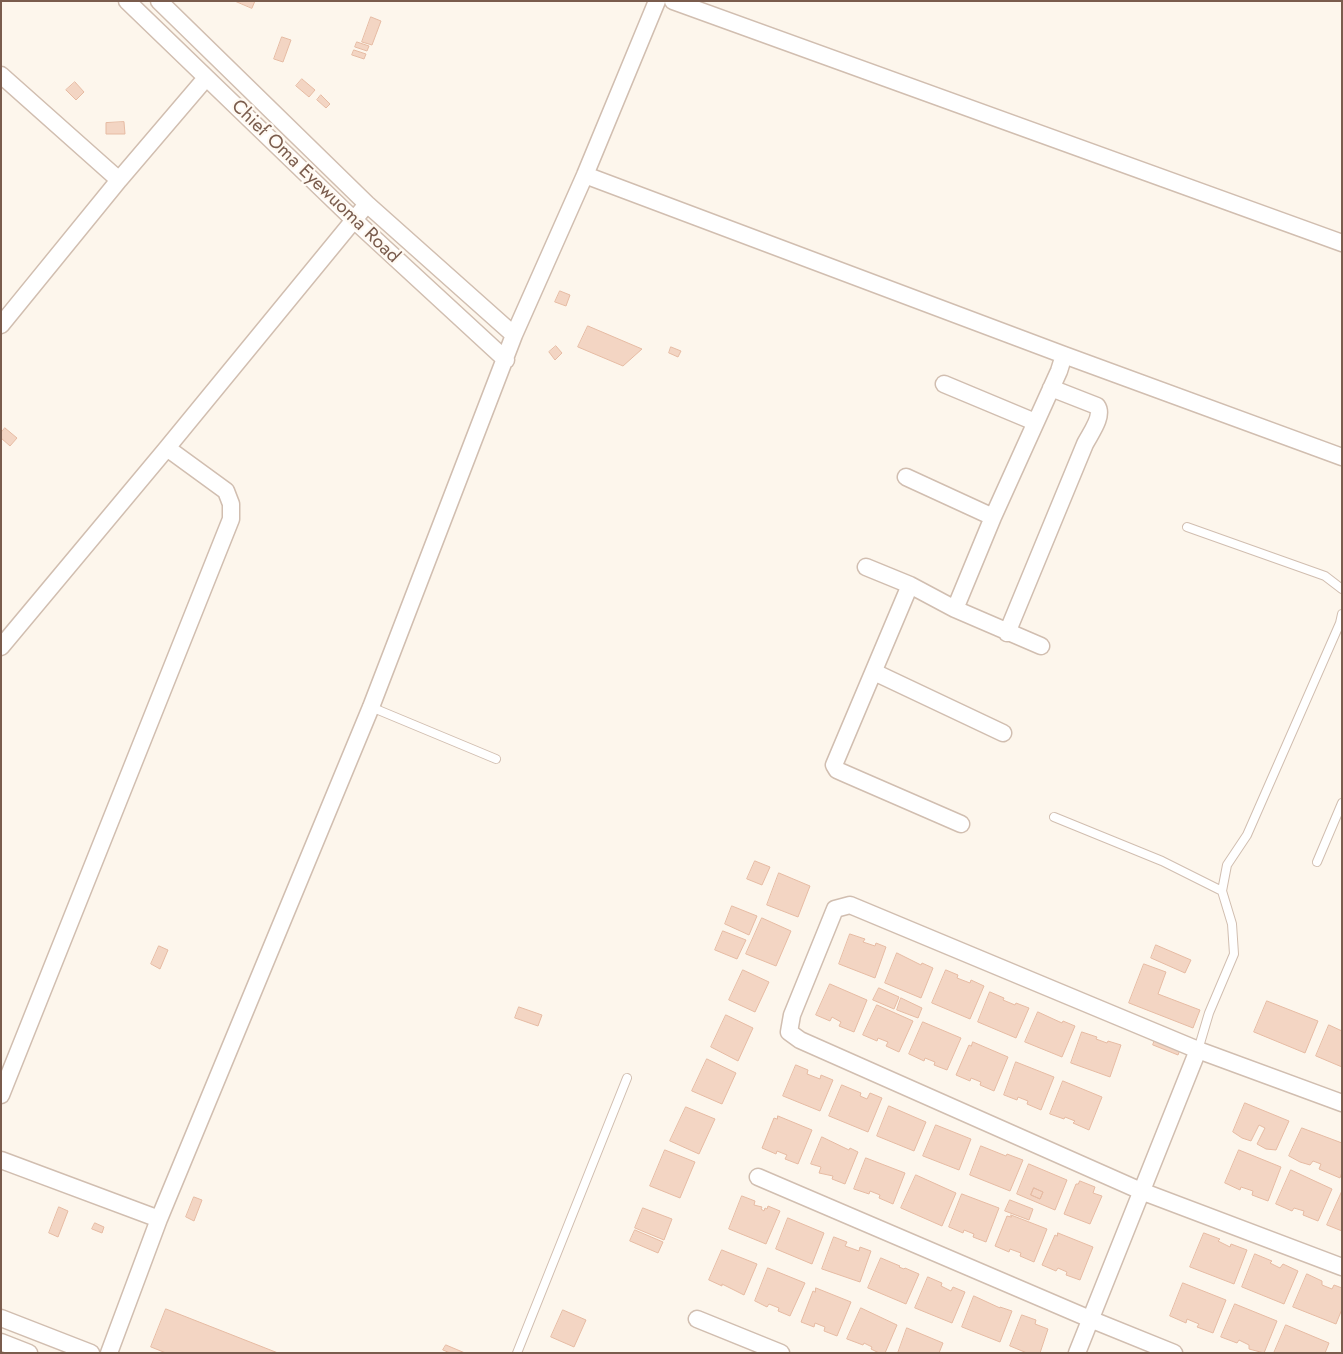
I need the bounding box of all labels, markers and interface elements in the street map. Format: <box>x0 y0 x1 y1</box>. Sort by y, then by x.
street label: Chief Oma Eyewuoma Road <box>226 95 404 269</box>

